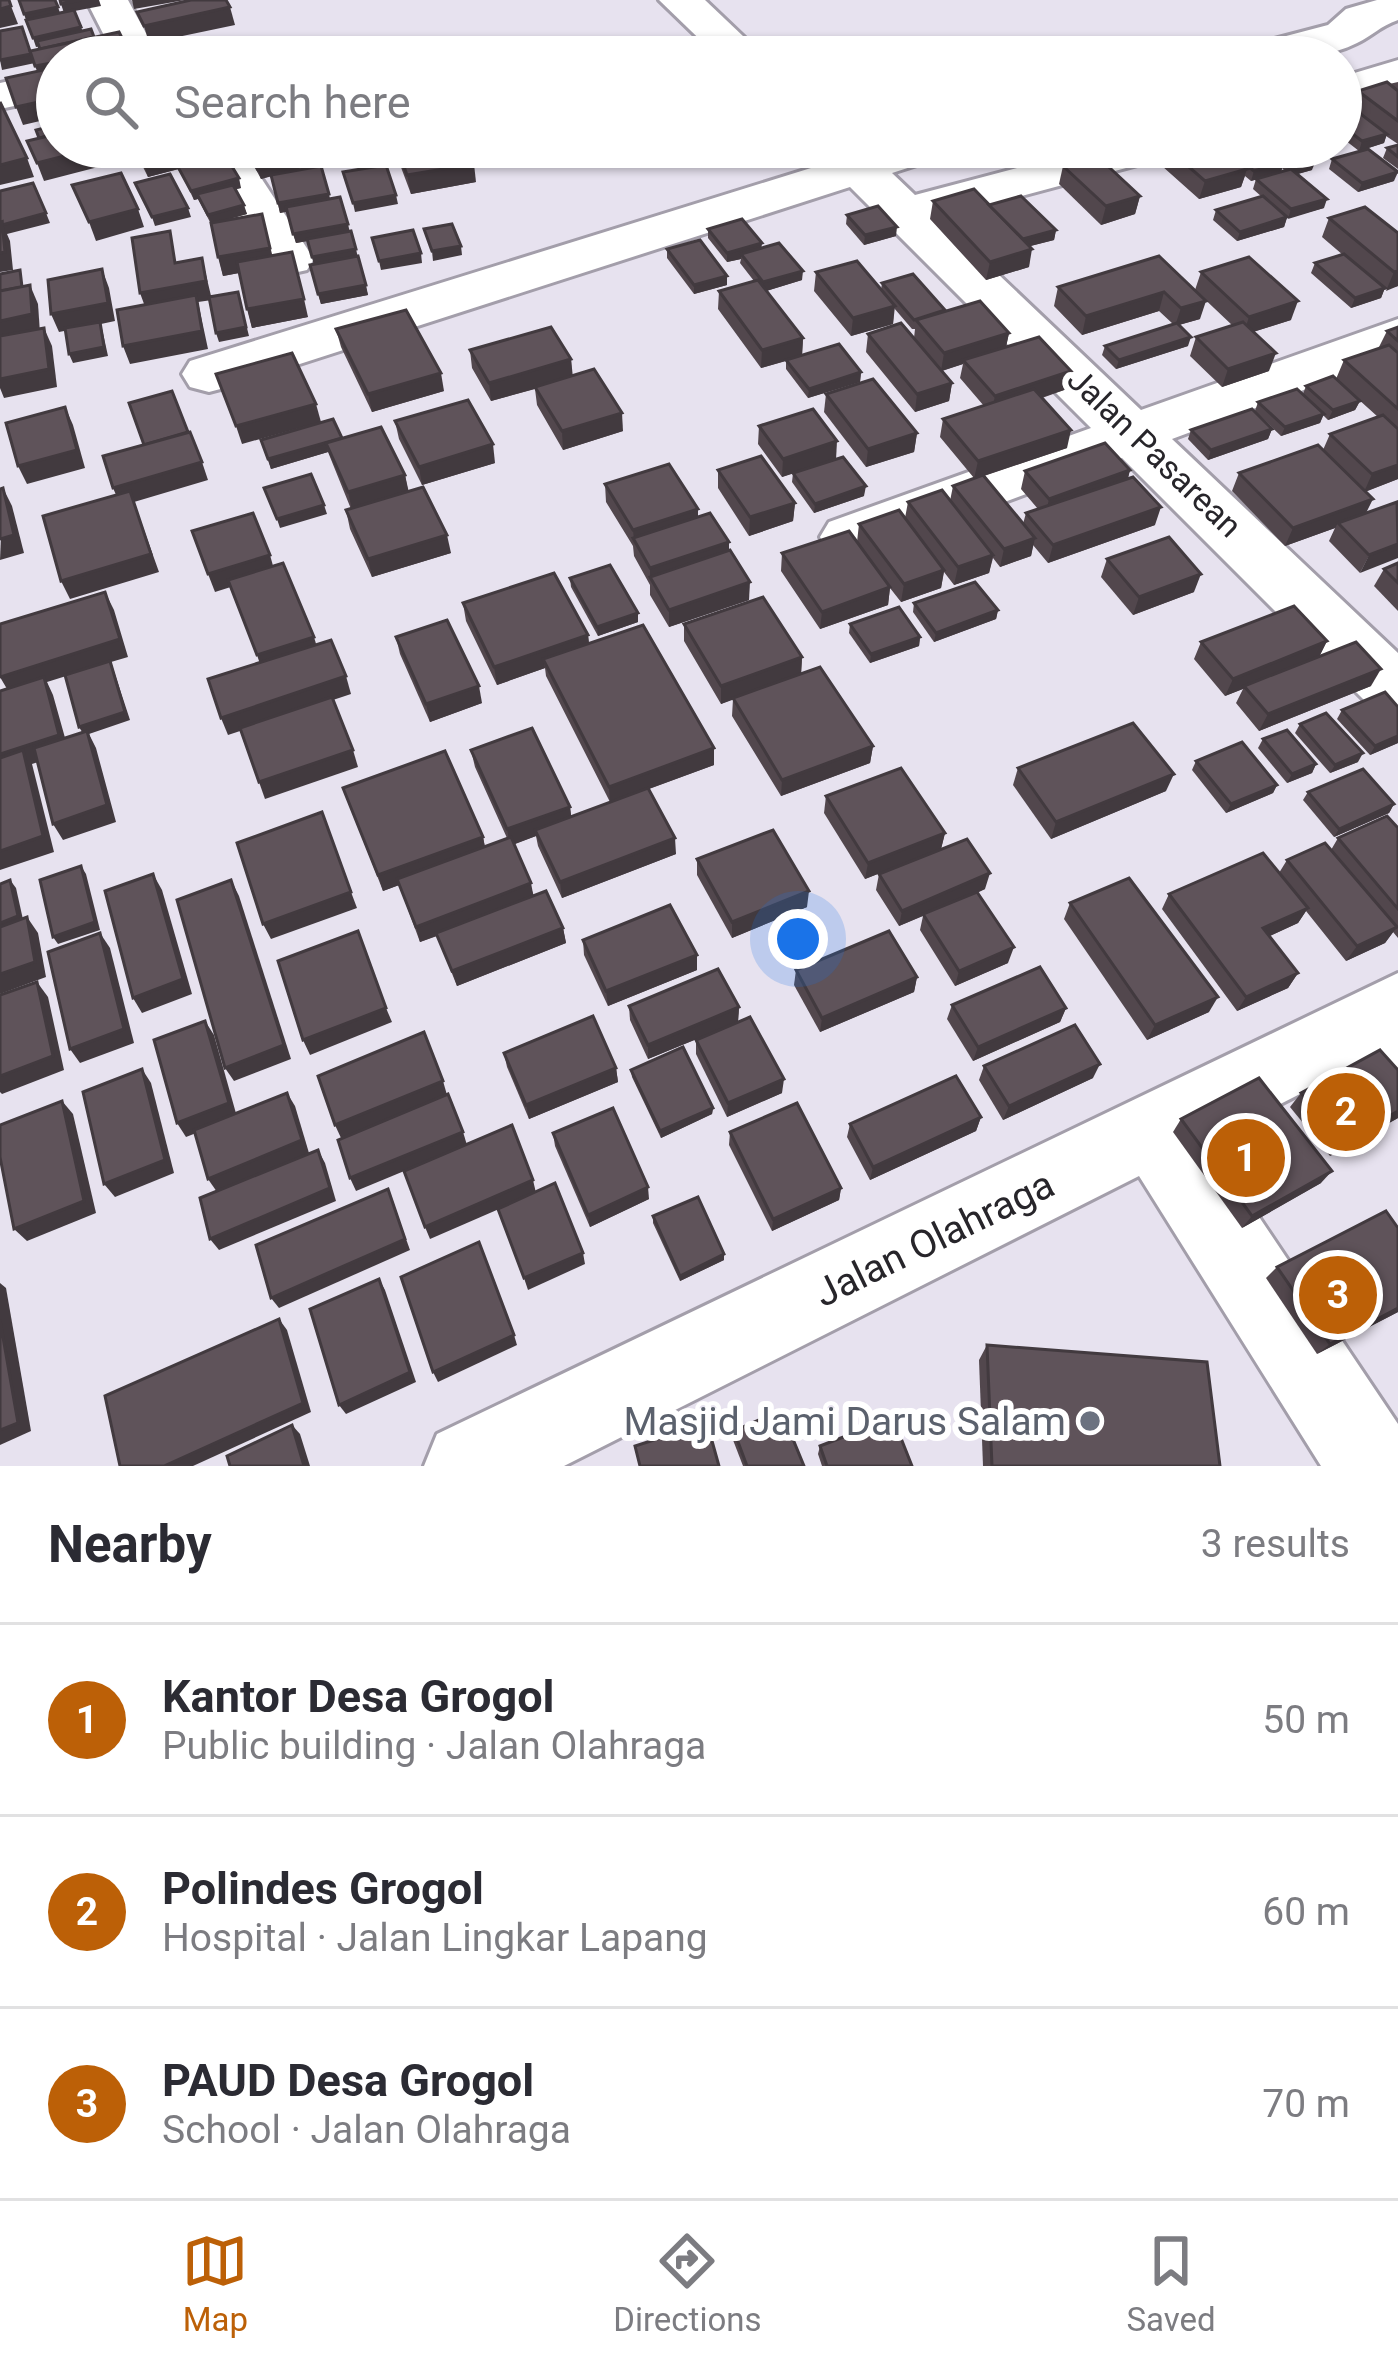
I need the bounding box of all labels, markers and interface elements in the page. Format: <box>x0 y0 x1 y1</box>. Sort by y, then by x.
search box <box>36 36 1362 168</box>
icon: search <box>78 69 144 135</box>
text: Search here <box>174 76 411 129</box>
street label: Jalan Pasarean <box>1060 360 1250 545</box>
your location <box>768 909 828 969</box>
pin: 2 <box>1307 1067 1385 1157</box>
pin: 1 <box>1207 1113 1285 1203</box>
street label: Jalan Olahraga <box>807 1161 1062 1317</box>
pin: 3 <box>1299 1250 1377 1340</box>
place label: Masjid Jami Darus Salam <box>623 1399 1066 1445</box>
marker: Masjid Jami Darus Salam <box>1077 1408 1103 1434</box>
text: Nearby <box>48 1515 212 1574</box>
text: 3 results <box>1201 1521 1350 1567</box>
text: Kantor Desa Grogol <box>162 1670 554 1723</box>
text: 1 <box>76 1697 98 1743</box>
text: 50 m <box>1262 1697 1350 1743</box>
text: Public building · Jalan Olahraga <box>162 1723 706 1769</box>
text: Polindes Grogol <box>162 1862 484 1915</box>
text: 2 <box>76 1889 98 1935</box>
text: 60 m <box>1262 1889 1350 1935</box>
text: Hospital · Jalan Lingkar Lapang <box>162 1915 708 1961</box>
text: PAUD Desa Grogol <box>162 2054 534 2107</box>
text: 3 <box>76 2081 98 2127</box>
text: 70 m <box>1262 2081 1350 2127</box>
text: School · Jalan Olahraga <box>162 2107 571 2153</box>
tab: Map <box>182 2228 248 2339</box>
tab: Directions <box>613 2228 762 2339</box>
tab: Saved <box>1126 2228 1216 2339</box>

